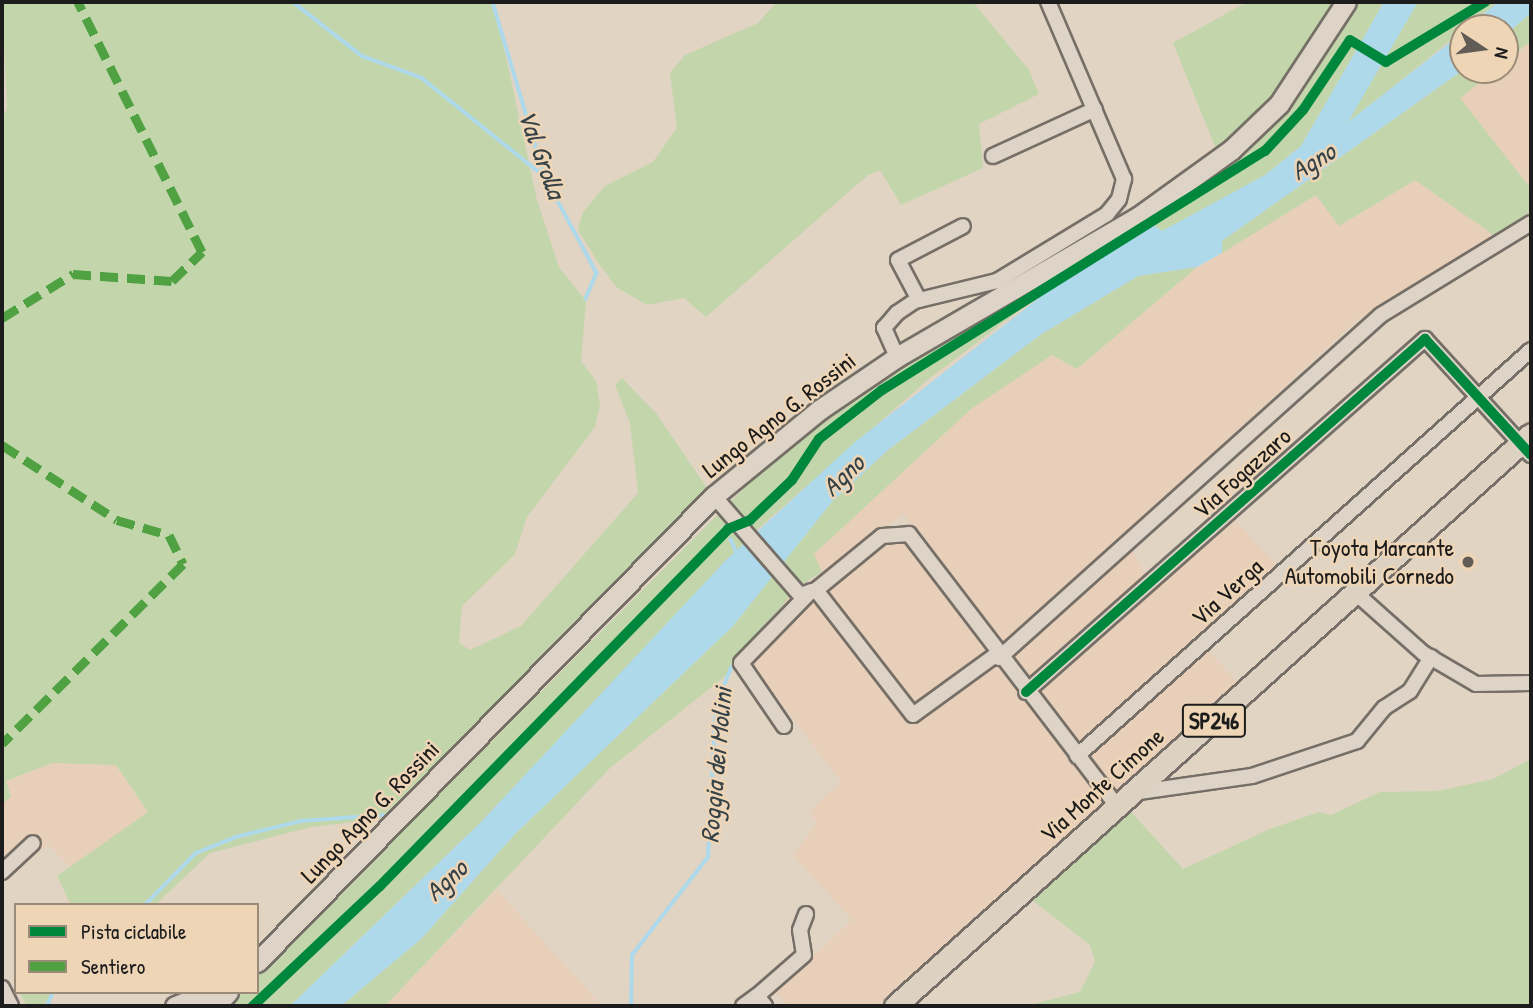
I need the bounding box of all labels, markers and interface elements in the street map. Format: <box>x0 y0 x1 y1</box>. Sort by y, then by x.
north arrow <box>1449 14 1519 84</box>
text: N <box>1489 45 1516 61</box>
water label: Val Grolla <box>512 105 572 203</box>
water label: Agno <box>1285 135 1341 187</box>
street label: Lungo Agno G. Rossini <box>697 346 861 484</box>
street label: Via Fogazzaro <box>1187 422 1297 524</box>
water label: Agno <box>815 448 871 502</box>
place label: Toyota Marcante Automobili Cornedo <box>1285 534 1454 590</box>
street label: Via Verga <box>1185 552 1269 632</box>
marker: Toyota Marcante Automobili Cornedo <box>1460 554 1476 570</box>
water label: Roggia dei Molini <box>694 686 738 844</box>
road number: SP246 <box>1181 702 1247 740</box>
street label: Via Monte Cimone <box>1034 722 1170 848</box>
street label: Lungo Agno G. Rossini <box>295 735 445 889</box>
water label: Agno <box>418 853 474 907</box>
legend <box>14 903 259 994</box>
text: Pista ciclabile <box>81 917 186 946</box>
text: Sentiero <box>81 952 145 981</box>

